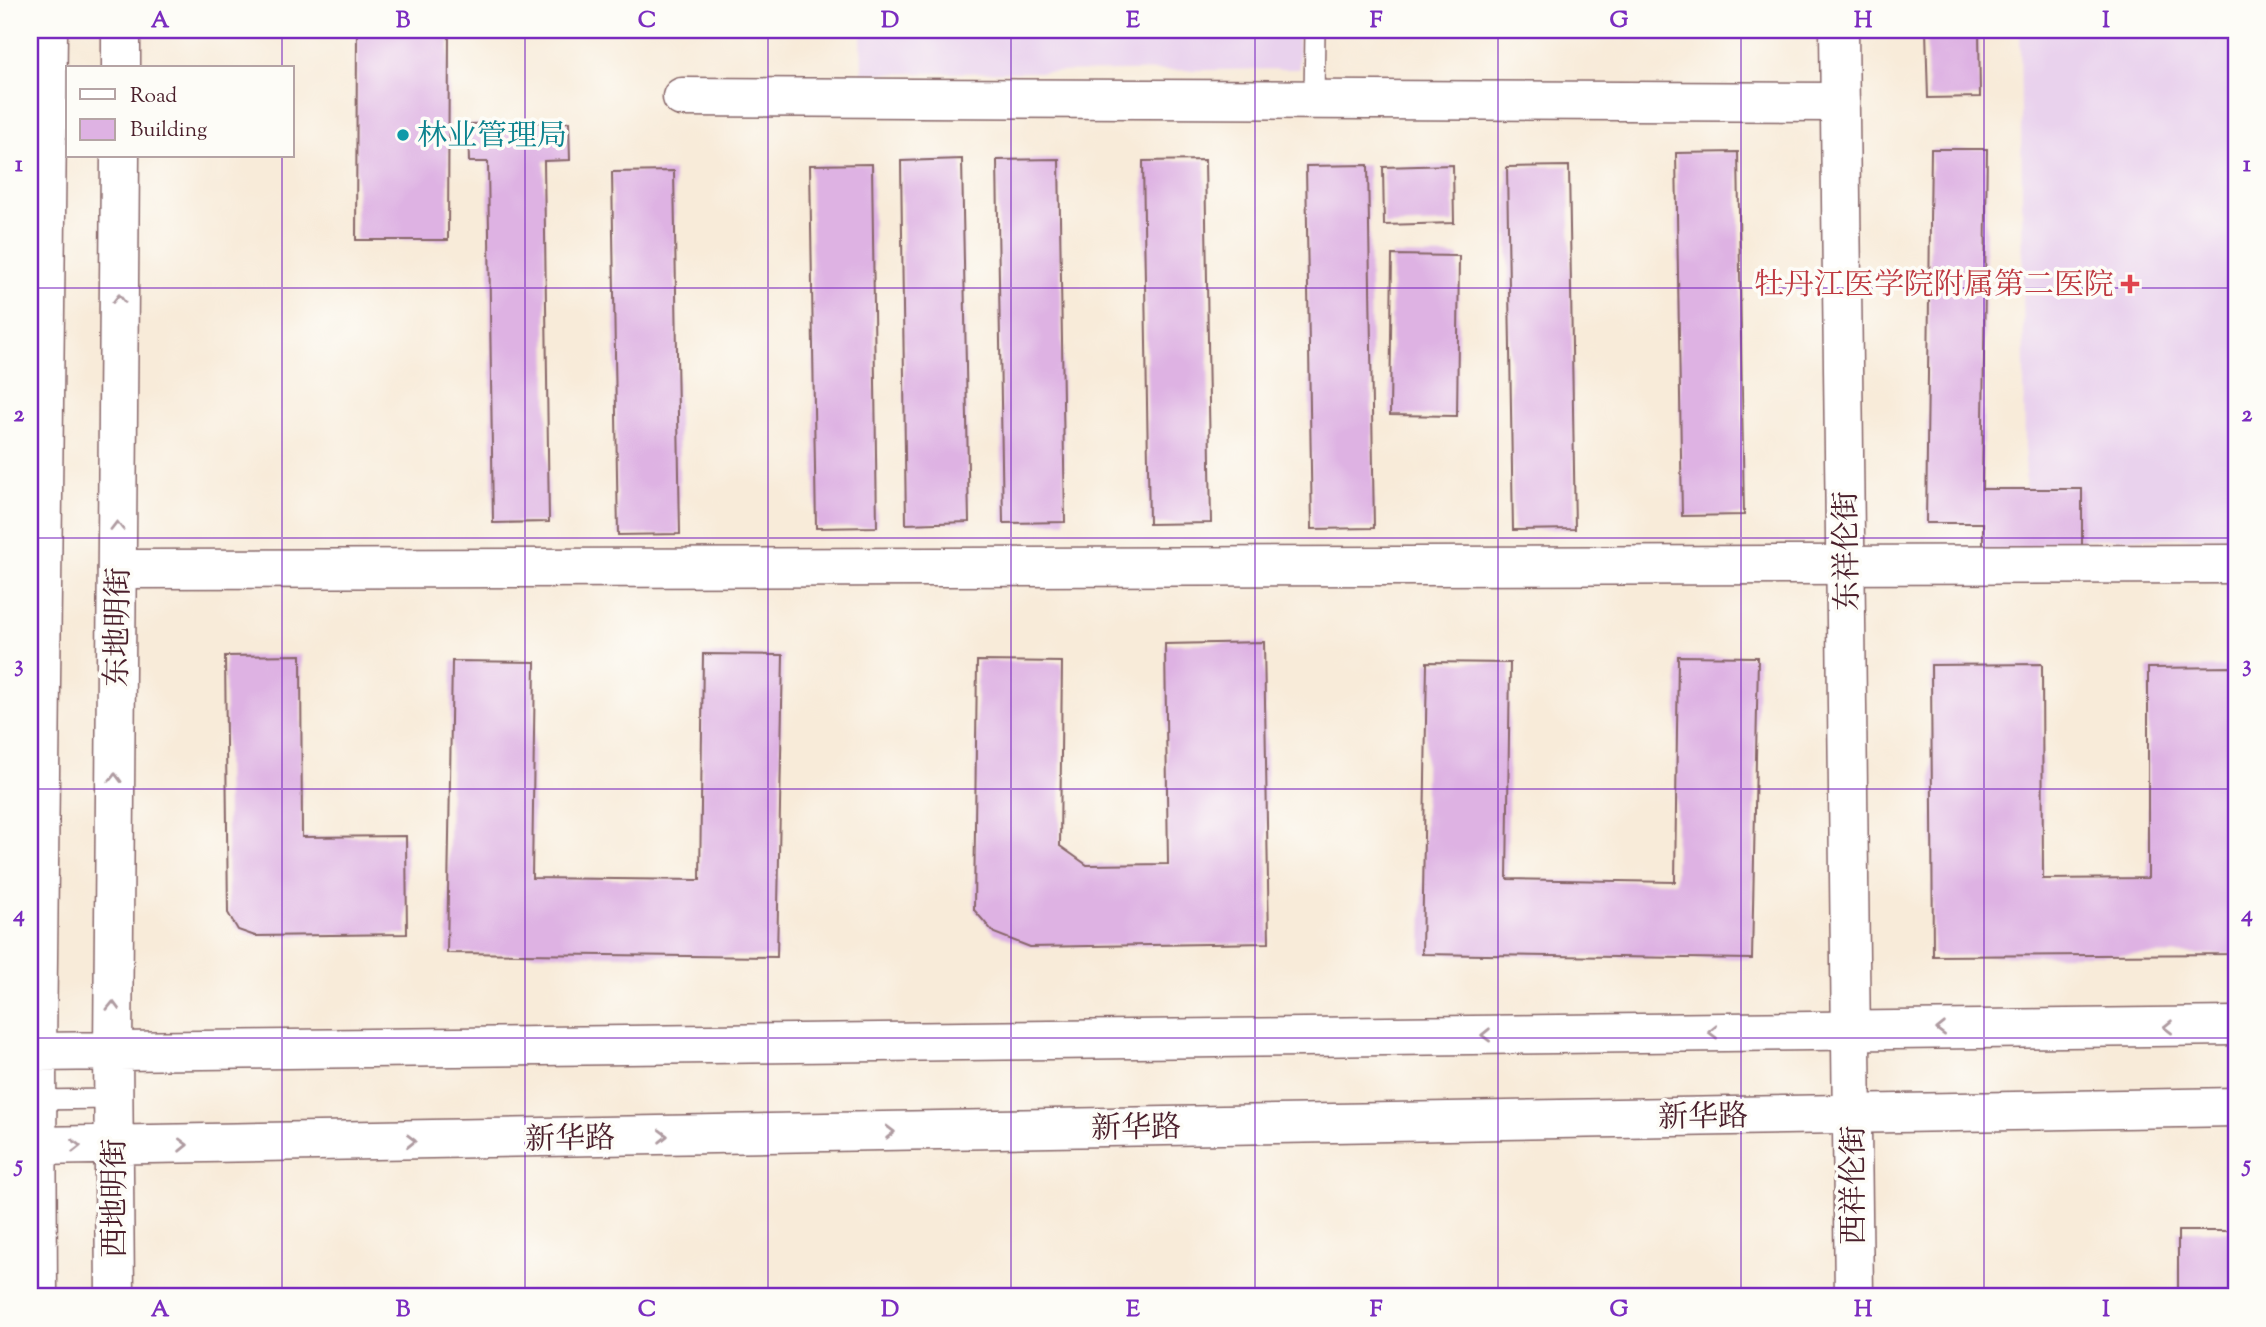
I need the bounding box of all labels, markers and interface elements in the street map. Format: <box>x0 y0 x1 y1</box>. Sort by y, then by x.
text: A <box>151 5 170 38</box>
text: B <box>396 5 411 38</box>
text: C <box>638 5 656 38</box>
text: D <box>881 5 899 38</box>
text: E <box>1126 5 1140 38</box>
text: F <box>1370 5 1383 38</box>
text: G <box>1610 5 1629 38</box>
text: H <box>1854 5 1873 38</box>
text: I <box>2102 5 2110 38</box>
legend <box>66 66 294 158</box>
text: Road <box>130 82 177 112</box>
text: Building <box>130 116 207 146</box>
place label: 林业管理局 <box>417 116 567 159</box>
marker: 林业管理局 <box>395 127 411 143</box>
text: 1 <box>15 149 23 182</box>
text: 1 <box>2243 149 2251 182</box>
place label: 牡丹江医学院附属第二医院 <box>1754 265 2114 308</box>
marker: 牡丹江医学院附属第二医院 <box>2120 274 2140 294</box>
one-way arrow <box>111 293 127 304</box>
text: 2 <box>14 399 25 432</box>
text: 2 <box>2242 399 2253 432</box>
street label: 东祥伦街 <box>1826 491 1871 611</box>
one-way arrow <box>110 521 125 532</box>
street label: 东地明街 <box>97 567 142 687</box>
text: 3 <box>14 649 24 682</box>
text: 3 <box>2242 649 2252 682</box>
one-way arrow <box>107 773 123 783</box>
text: 4 <box>12 899 25 932</box>
text: 4 <box>2240 899 2253 932</box>
one-way arrow <box>105 1000 121 1011</box>
one-way arrow <box>2162 1019 2173 1035</box>
one-way arrow <box>1935 1021 1945 1037</box>
one-way arrow <box>1707 1024 1718 1040</box>
one-way arrow <box>1480 1027 1490 1043</box>
street label: 新华路 <box>1658 1096 1748 1141</box>
street label: 新华路 <box>1091 1107 1181 1152</box>
street label: 新华路 <box>525 1118 615 1163</box>
one-way arrow <box>885 1124 896 1139</box>
street label: 西祥伦街 <box>1834 1125 1877 1245</box>
one-way arrow <box>658 1128 668 1144</box>
one-way arrow <box>405 1133 416 1148</box>
one-way arrow <box>178 1137 189 1153</box>
one-way arrow <box>71 1138 82 1154</box>
street label: 西地明街 <box>95 1138 138 1258</box>
text: 5 <box>13 1149 23 1182</box>
text: 5 <box>2241 1149 2251 1182</box>
text: A <box>151 1294 170 1327</box>
text: B <box>396 1294 411 1327</box>
text: C <box>638 1294 656 1327</box>
text: D <box>881 1294 899 1327</box>
text: E <box>1126 1294 1140 1327</box>
text: F <box>1370 1294 1383 1327</box>
text: G <box>1610 1294 1629 1327</box>
text: H <box>1854 1294 1873 1327</box>
text: I <box>2102 1294 2110 1327</box>

